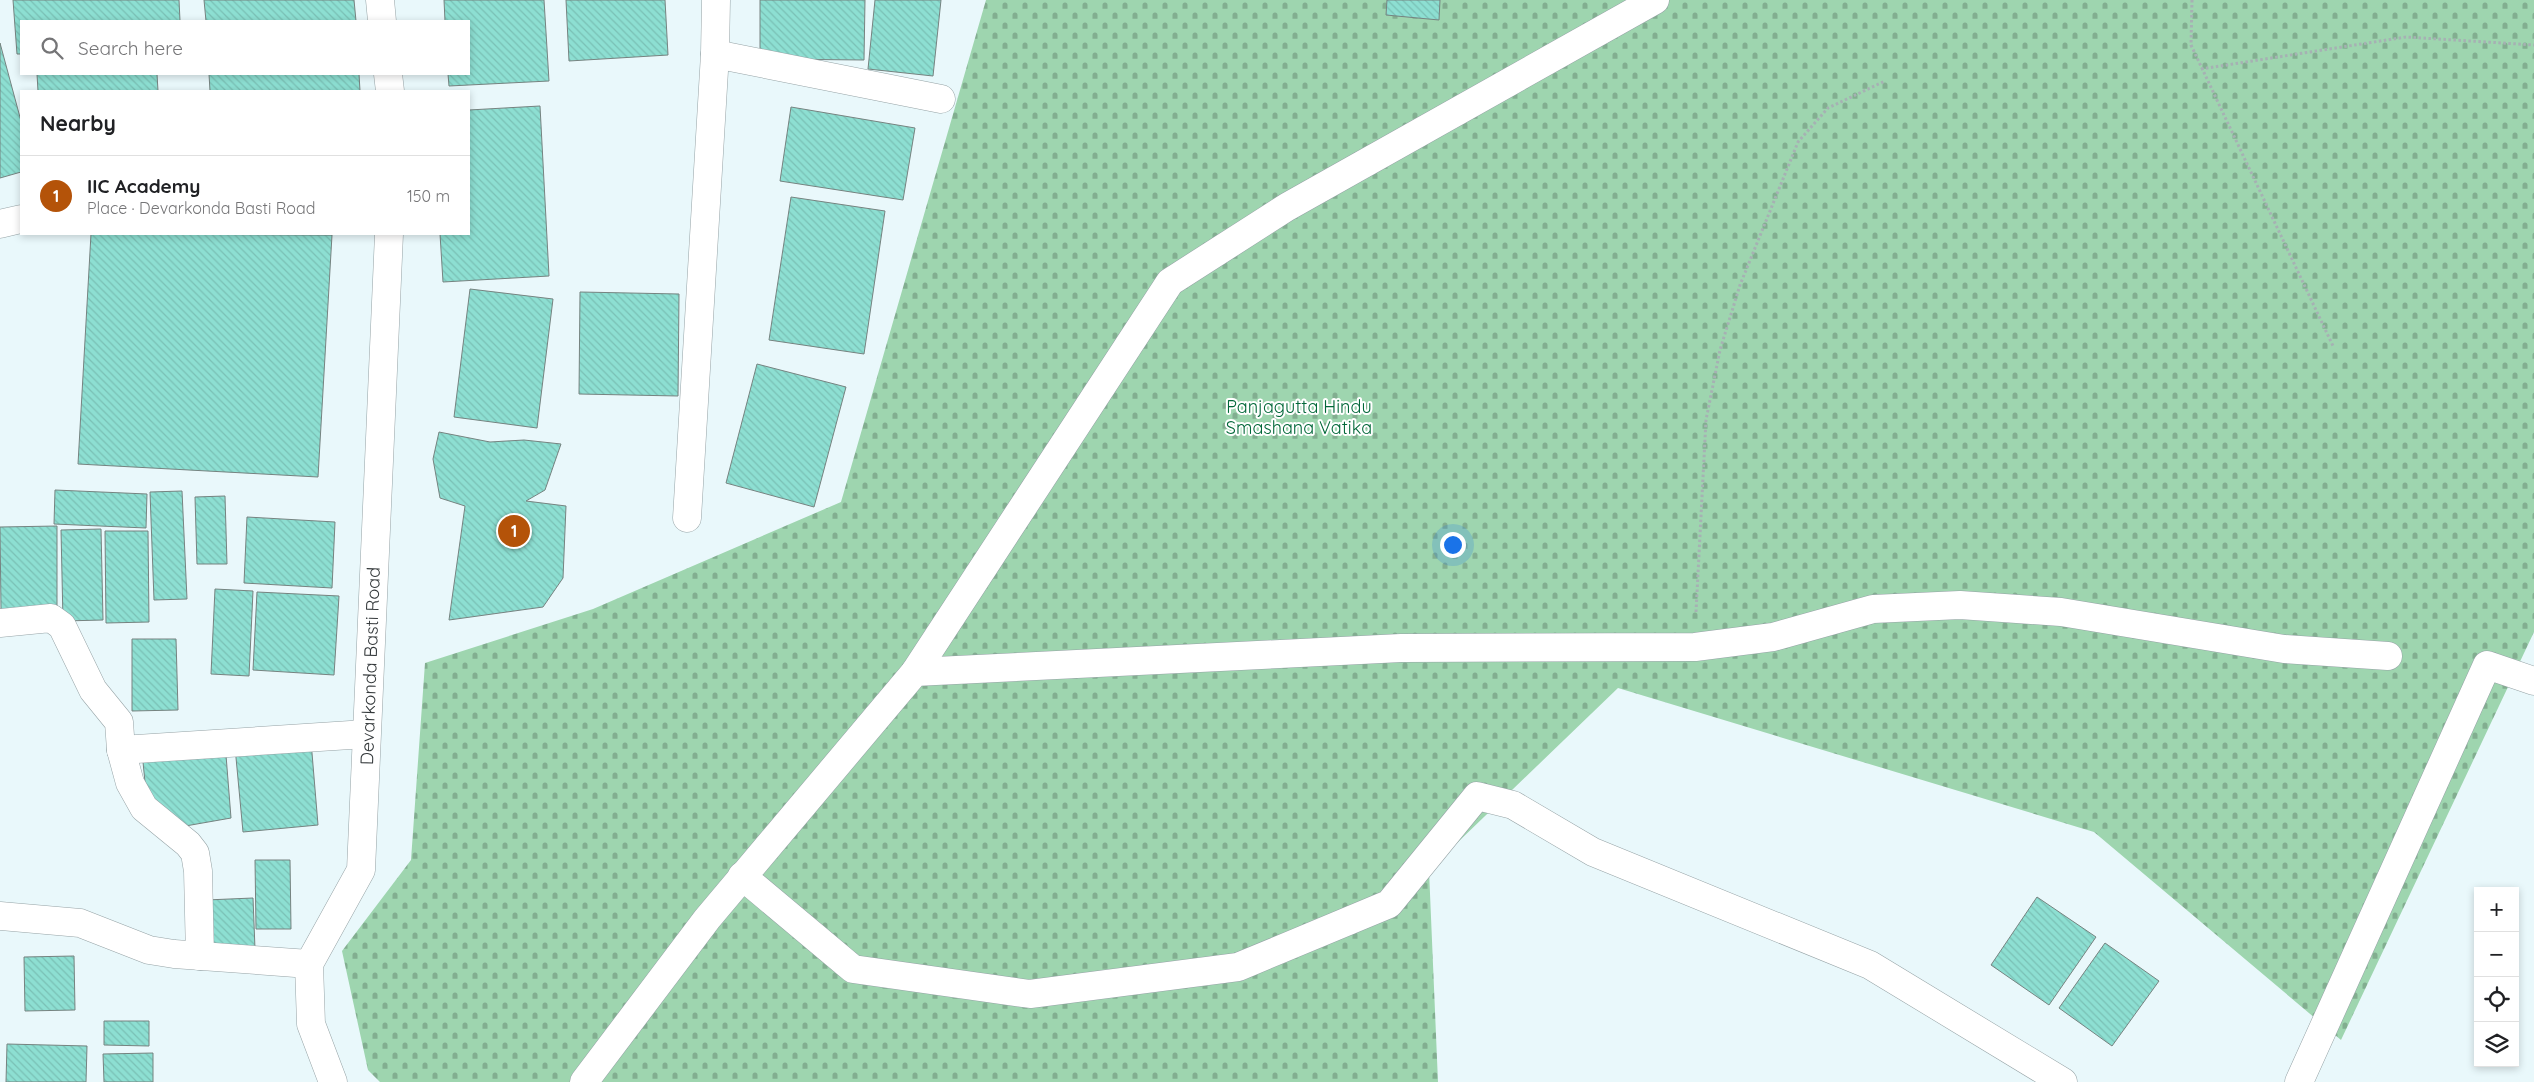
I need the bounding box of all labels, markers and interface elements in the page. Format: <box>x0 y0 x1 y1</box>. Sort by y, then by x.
search box <box>20 20 470 75</box>
icon: search <box>38 34 66 62</box>
text: Search here <box>78 36 183 60</box>
text: Nearby <box>40 110 116 136</box>
text: IIC Academy <box>87 174 200 198</box>
text: 1 <box>53 186 59 206</box>
text: 150 m <box>407 186 450 206</box>
text: Place · Devarkonda Basti Road <box>87 198 315 218</box>
park label: Panjagutta Hindu Smashana Vatika <box>1226 395 1372 439</box>
pin: 1 <box>498 512 530 550</box>
your location <box>1440 532 1466 558</box>
street label: Devarkonda Basti Road <box>355 566 385 766</box>
map controls <box>2474 887 2519 1067</box>
button: + <box>2474 887 2519 932</box>
button: − <box>2474 932 2519 977</box>
button: locate <box>2474 977 2519 1022</box>
button: layers <box>2474 1022 2519 1067</box>

